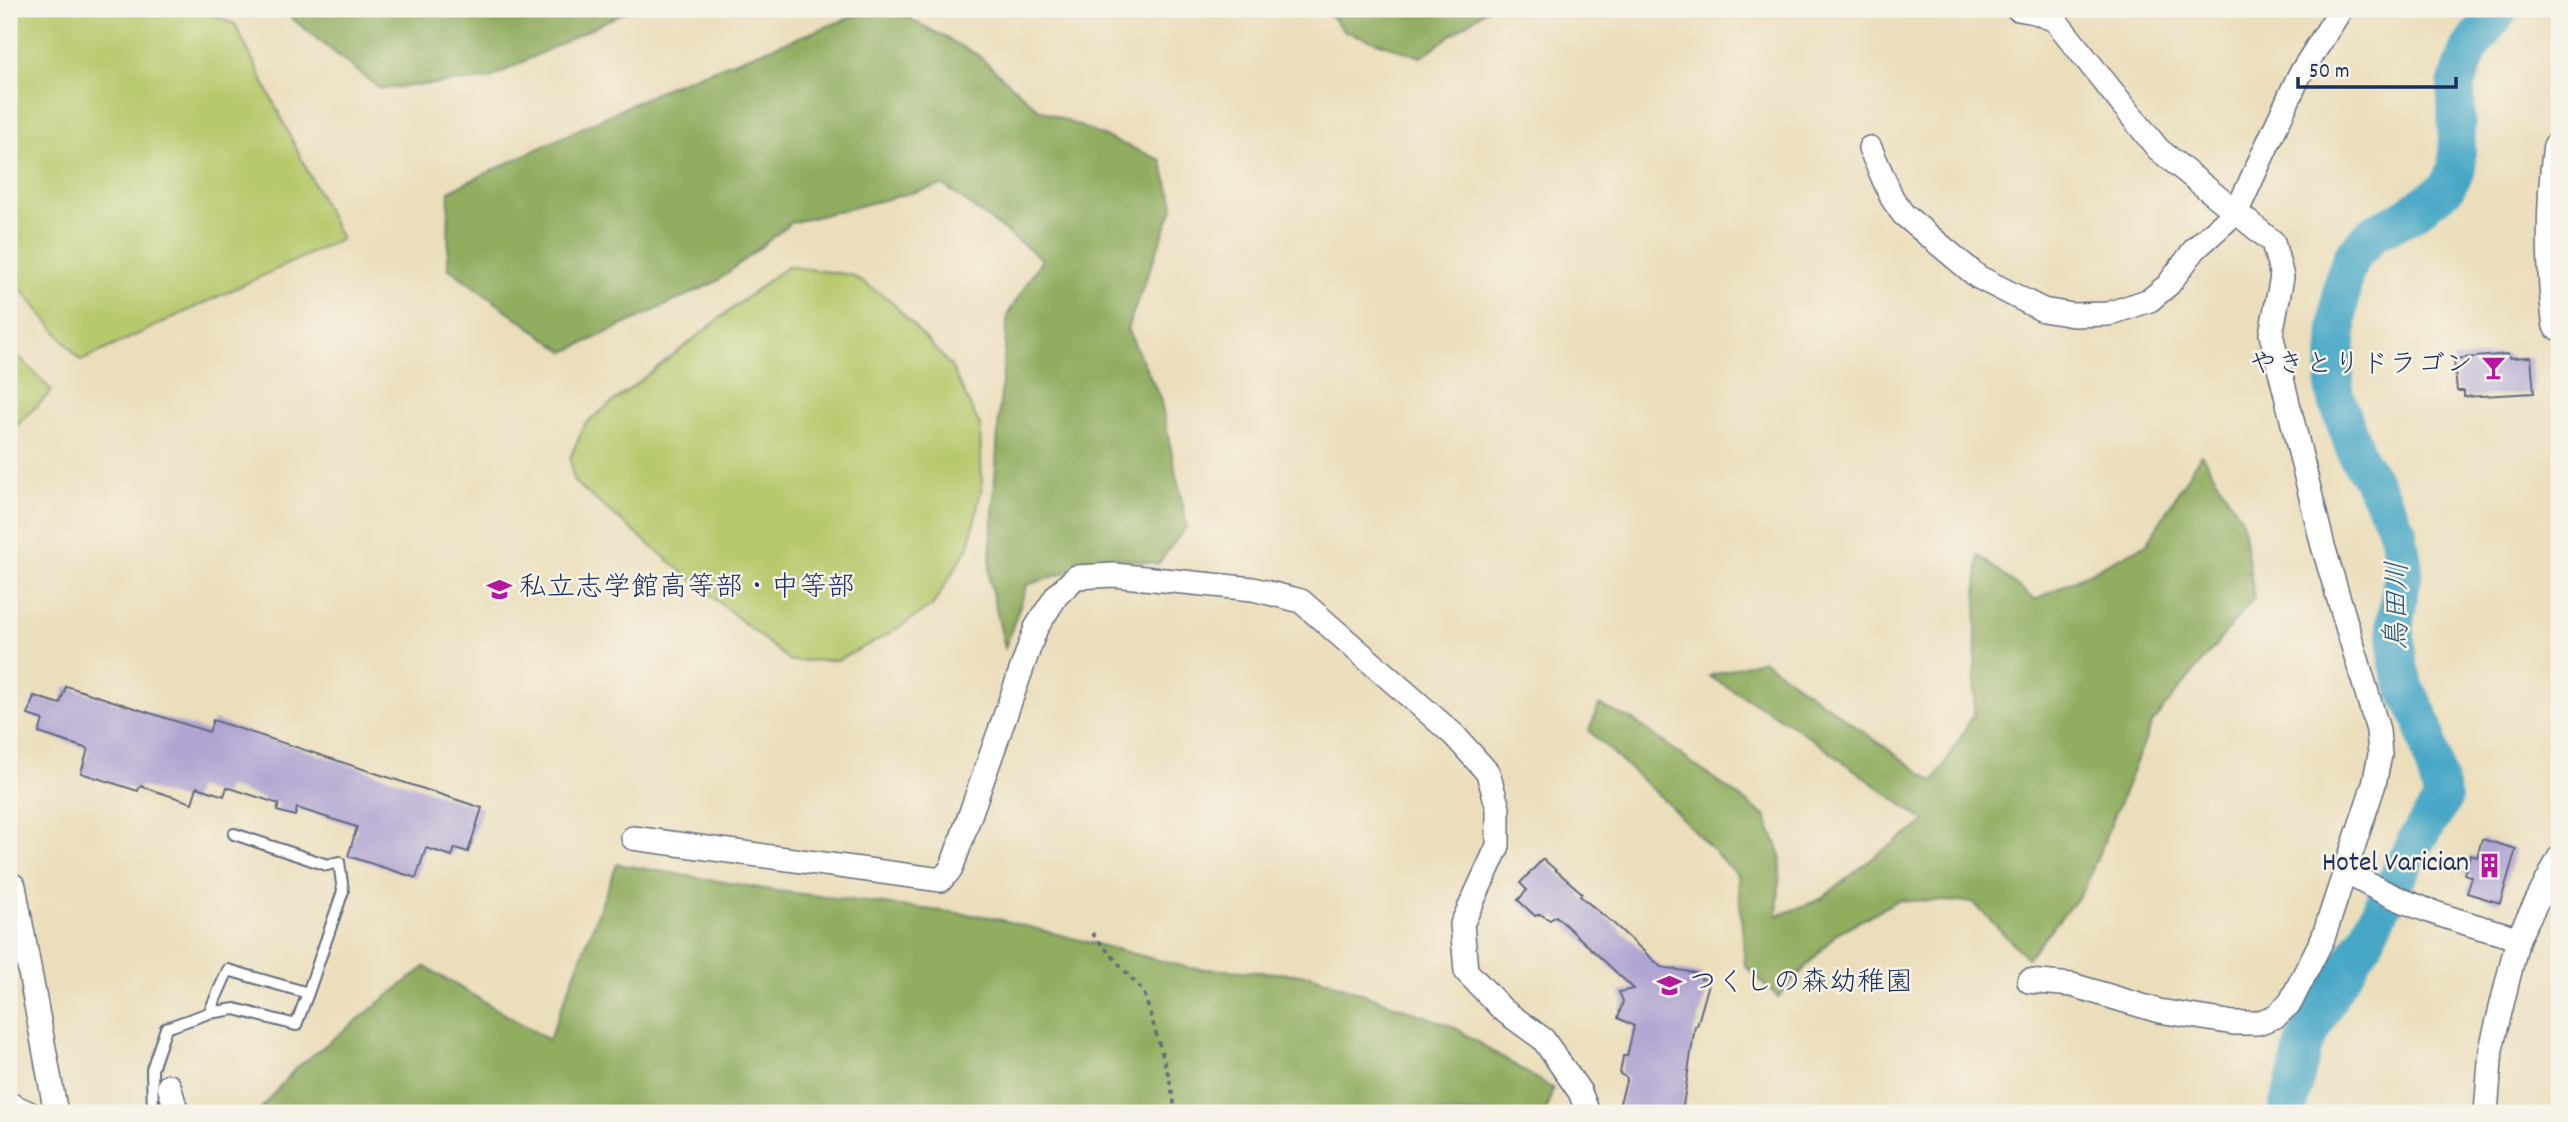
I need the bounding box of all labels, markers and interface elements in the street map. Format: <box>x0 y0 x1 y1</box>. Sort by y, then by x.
scale bar <box>2298 46 2456 90</box>
text: 50 m <box>2309 58 2349 88</box>
place label: やきとりドラゴン <box>2249 347 2473 387</box>
bar icon: やきとりドラゴン <box>2479 353 2507 381</box>
water label: 鳥田川 <box>2378 561 2422 651</box>
place label: 私立志学館高等部・中等部 <box>519 570 855 610</box>
school or university icon: 私立志学館高等部・中等部 <box>485 576 513 604</box>
place label: Hotel Varician <box>2322 845 2469 885</box>
building icon: Hotel Varician <box>2475 851 2503 879</box>
place label: つくしの森幼稚園 <box>1689 965 1913 1005</box>
school or university icon: つくしの森幼稚園 <box>1655 971 1683 999</box>

